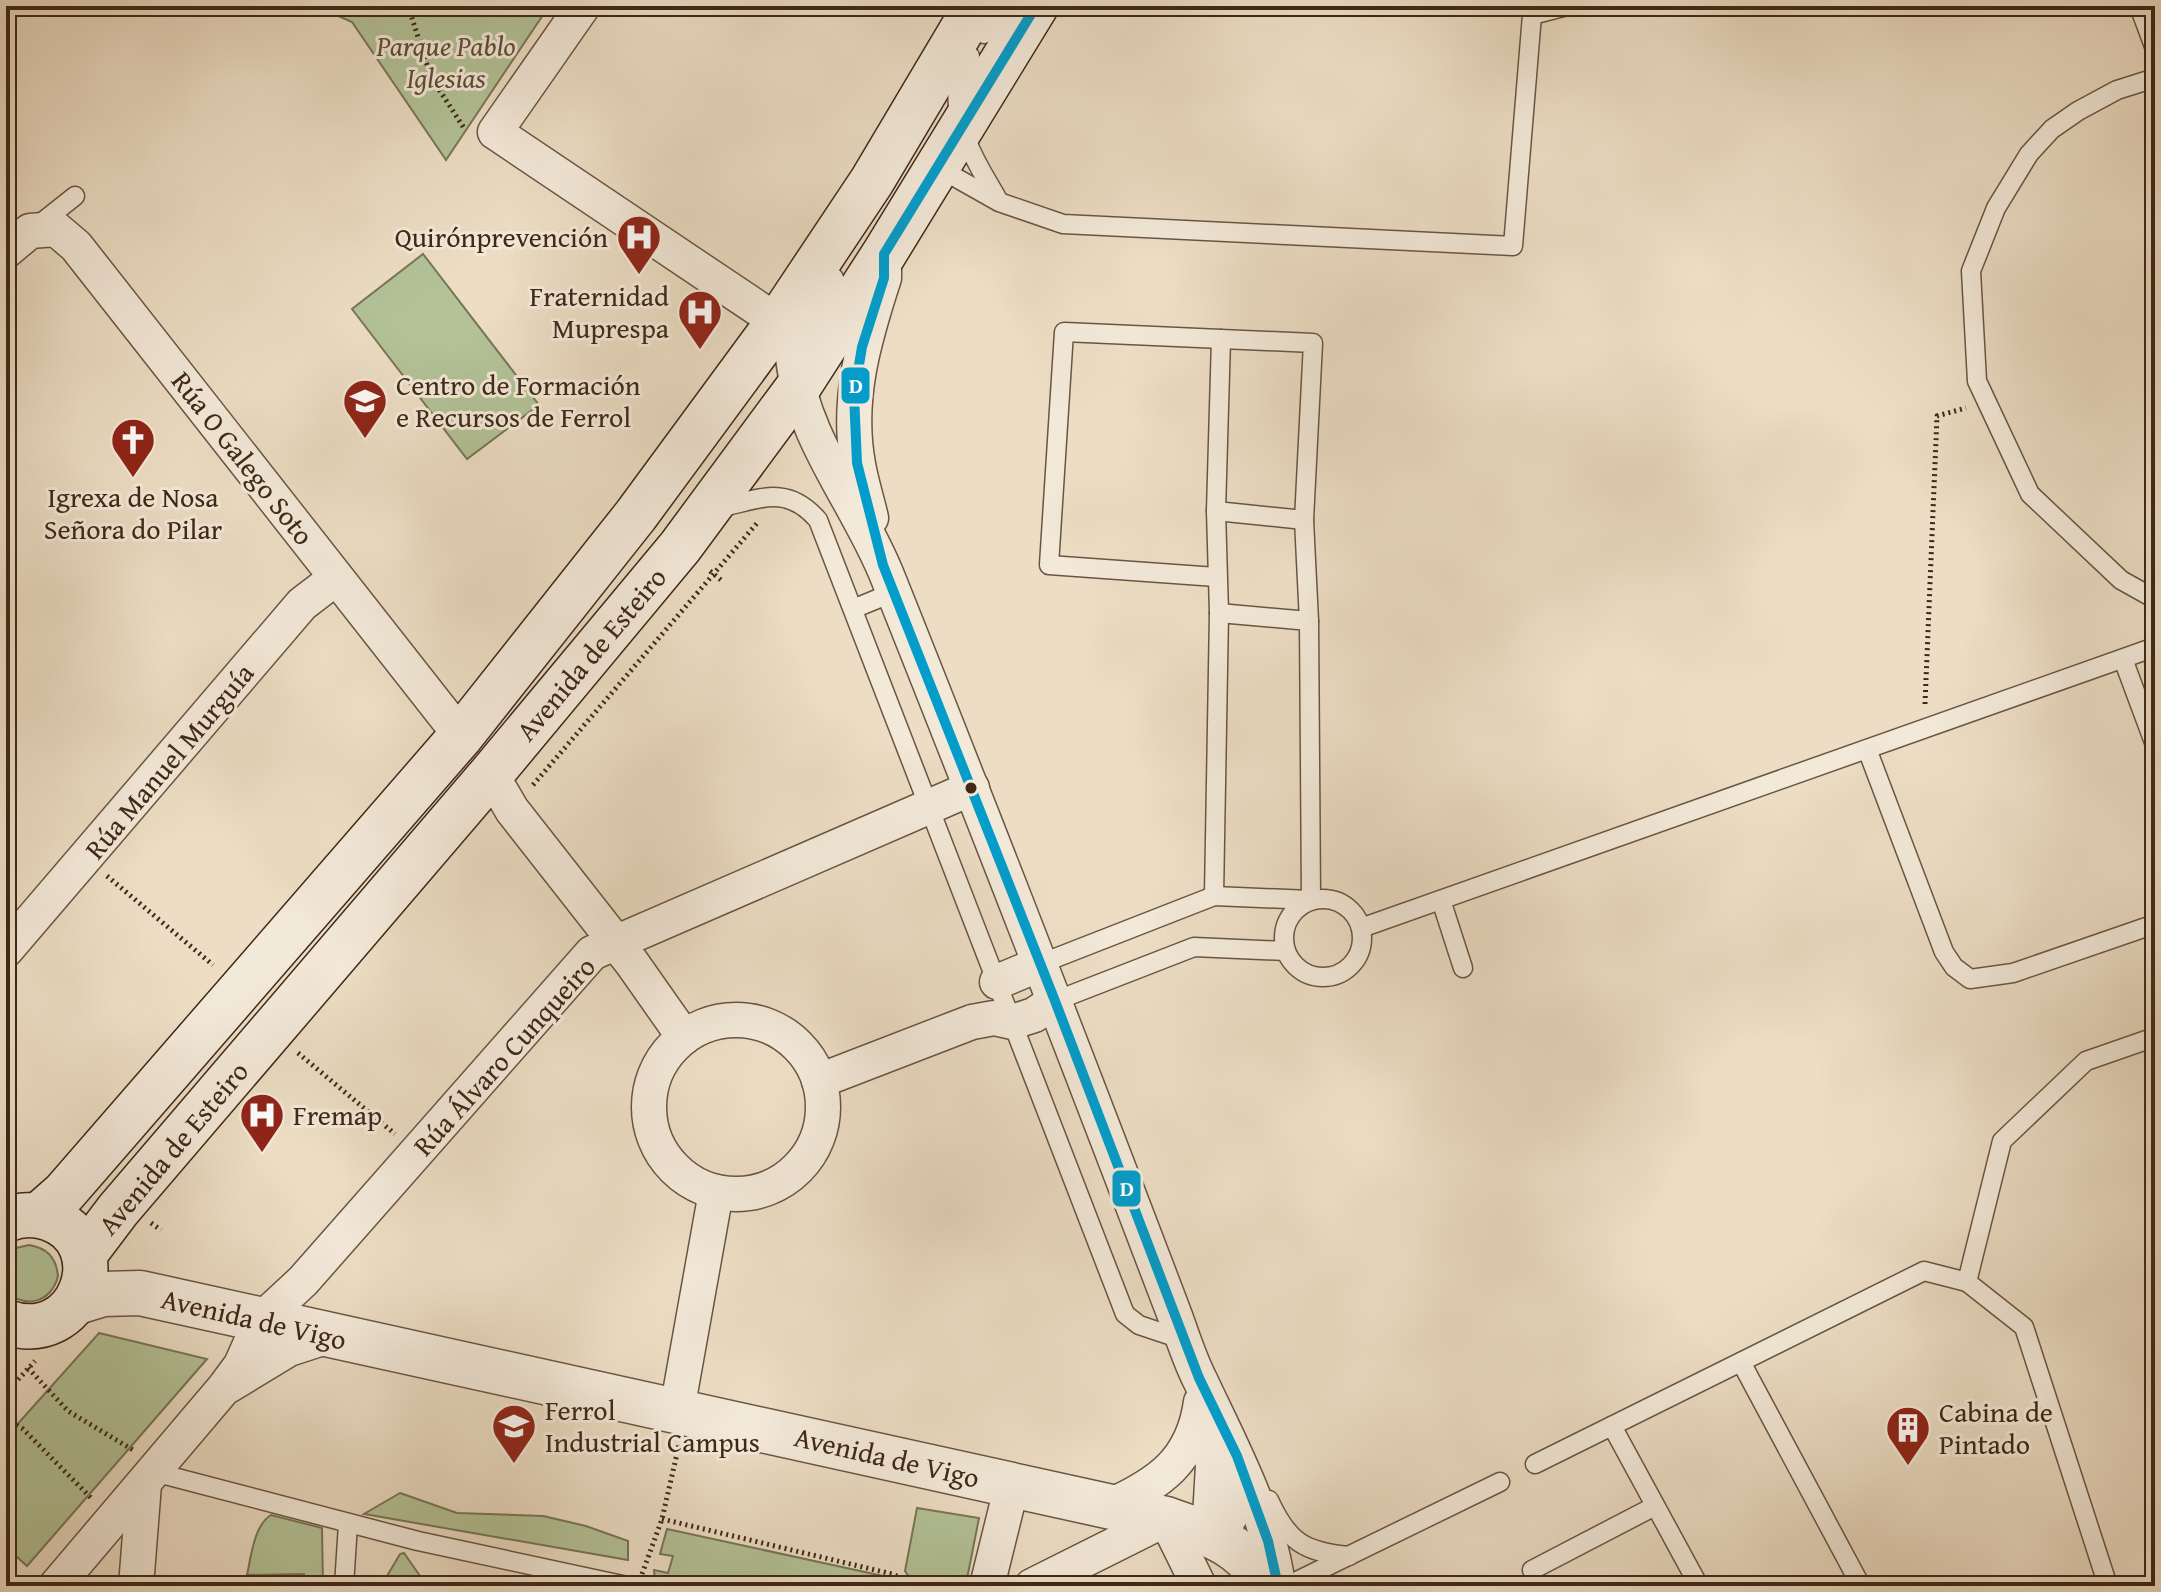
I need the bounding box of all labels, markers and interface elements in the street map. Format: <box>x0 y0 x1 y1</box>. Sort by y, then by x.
park label: Parque Pablo Iglesias <box>375 25 516 98</box>
hospital icon: Quirónprevención <box>615 213 663 276</box>
place label: Quirónprevención <box>395 216 608 257</box>
place label: Fraternidad Muprespa <box>530 275 670 348</box>
hospital icon: Fraternidad Muprespa <box>676 288 724 351</box>
street label: Rúa O Galego Soto <box>162 362 325 553</box>
place label: Centro de Formación e Recursos de Ferrol <box>396 364 641 437</box>
line badge: D <box>840 366 871 405</box>
text: D <box>849 369 863 401</box>
school or university icon: Centro de Formación e Recursos de Ferrol <box>341 377 389 440</box>
church icon: Igrexa de Nosa Señora do Pilar <box>109 416 157 479</box>
place label: Igrexa de Nosa Señora do Pilar <box>44 476 223 549</box>
street label: Avenida de Esteiro <box>506 558 676 750</box>
street label: Rúa Manuel Murguía <box>74 653 263 868</box>
unlabelled marker <box>963 780 979 796</box>
street label: Rúa Álvaro Cunqueiro <box>403 947 605 1165</box>
street label: Avenida de Esteiro <box>88 1052 258 1244</box>
hospital icon: Fremap <box>238 1091 286 1154</box>
place label: Fremap <box>293 1094 382 1135</box>
line badge: D <box>1111 1169 1142 1208</box>
text: D <box>1120 1172 1134 1204</box>
street label: Avenida de Vigo <box>158 1277 351 1360</box>
place label: Ferrol Industrial Campus <box>545 1389 760 1462</box>
place label: Cabina de Pintado <box>1939 1391 2053 1464</box>
school or university icon: Ferrol Industrial Campus <box>490 1402 538 1465</box>
building icon: Cabina de Pintado <box>1884 1404 1932 1467</box>
street label: Avenida de Vigo <box>791 1415 984 1498</box>

